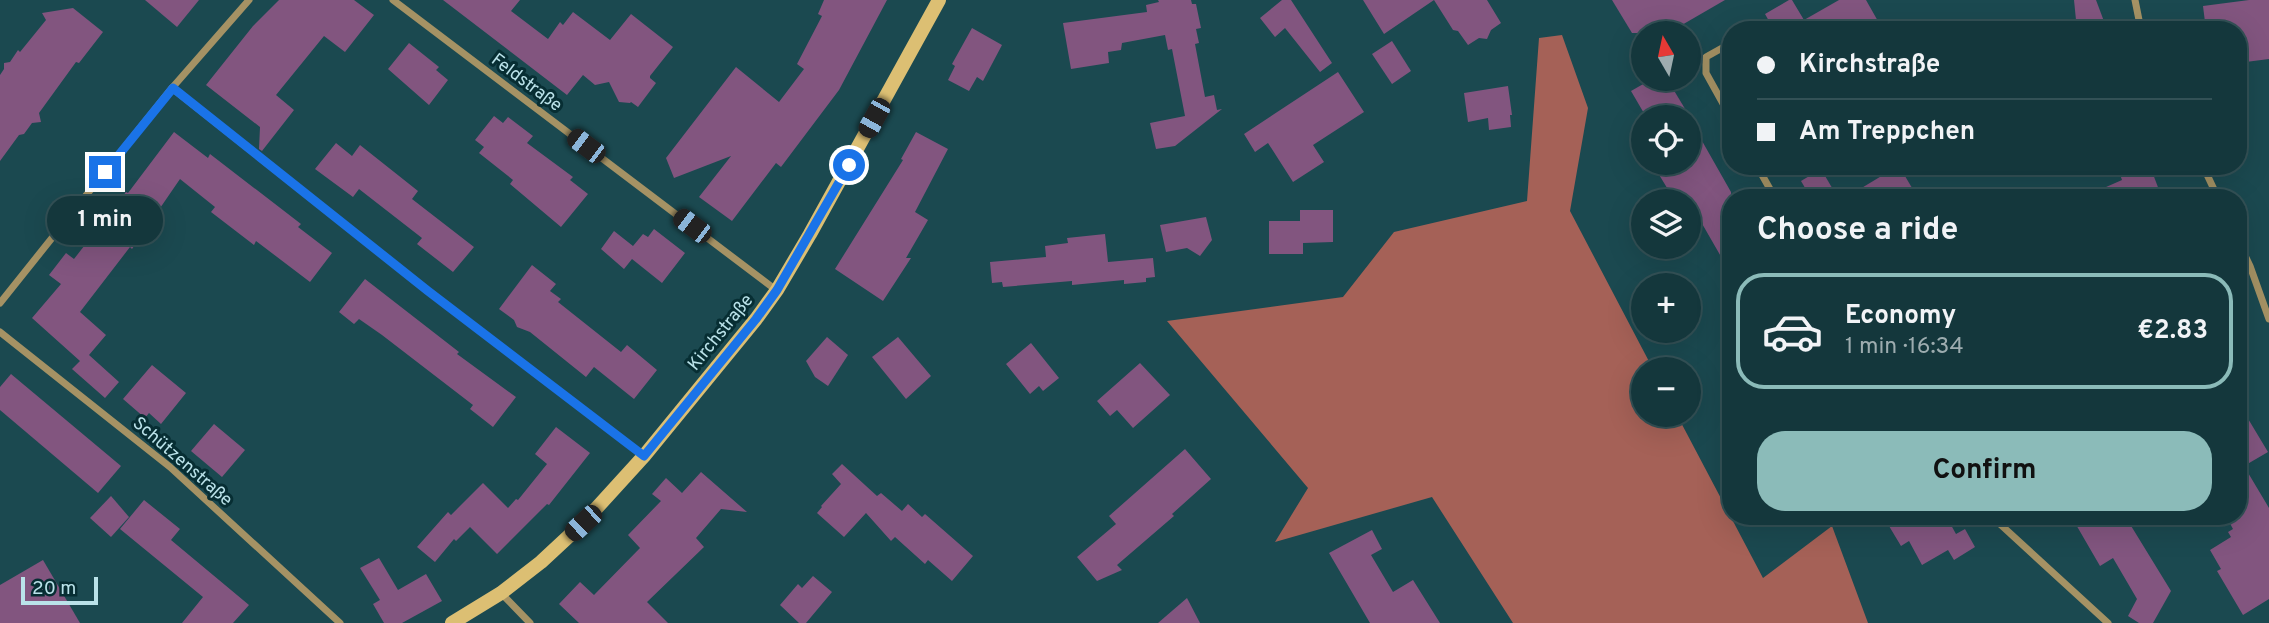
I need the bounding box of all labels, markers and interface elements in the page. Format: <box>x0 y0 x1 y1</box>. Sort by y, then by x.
north arrow <box>1631 21 1701 91</box>
map controls <box>1631 21 1701 427</box>
street label: Feldstraße <box>486 49 566 117</box>
text: Kirchstraße <box>1799 49 1940 82</box>
car <box>855 95 894 141</box>
button: locate <box>1631 105 1701 175</box>
text: Am Treppchen <box>1799 116 1975 149</box>
car <box>563 125 610 167</box>
route start <box>833 149 865 181</box>
route end <box>89 156 121 188</box>
button: layers <box>1631 189 1701 259</box>
callout: 1 min <box>47 196 163 246</box>
car <box>669 205 716 247</box>
text: 1 min <box>77 206 133 235</box>
text: Choose a ride <box>1757 211 1958 251</box>
button: + <box>1631 273 1701 343</box>
street label: Kirchstraße <box>683 290 759 376</box>
icon: car <box>1761 300 1824 363</box>
text: Economy <box>1845 300 1956 333</box>
text: €2.83 <box>2137 315 2208 348</box>
text: 1 min · 16:34 <box>1845 333 1964 362</box>
button: − <box>1631 357 1701 427</box>
street label: Schützenstraße <box>127 412 237 512</box>
button: Confirm <box>1757 431 2212 511</box>
car <box>561 501 606 545</box>
scale bar <box>21 574 98 606</box>
text: 20 m <box>32 577 76 601</box>

